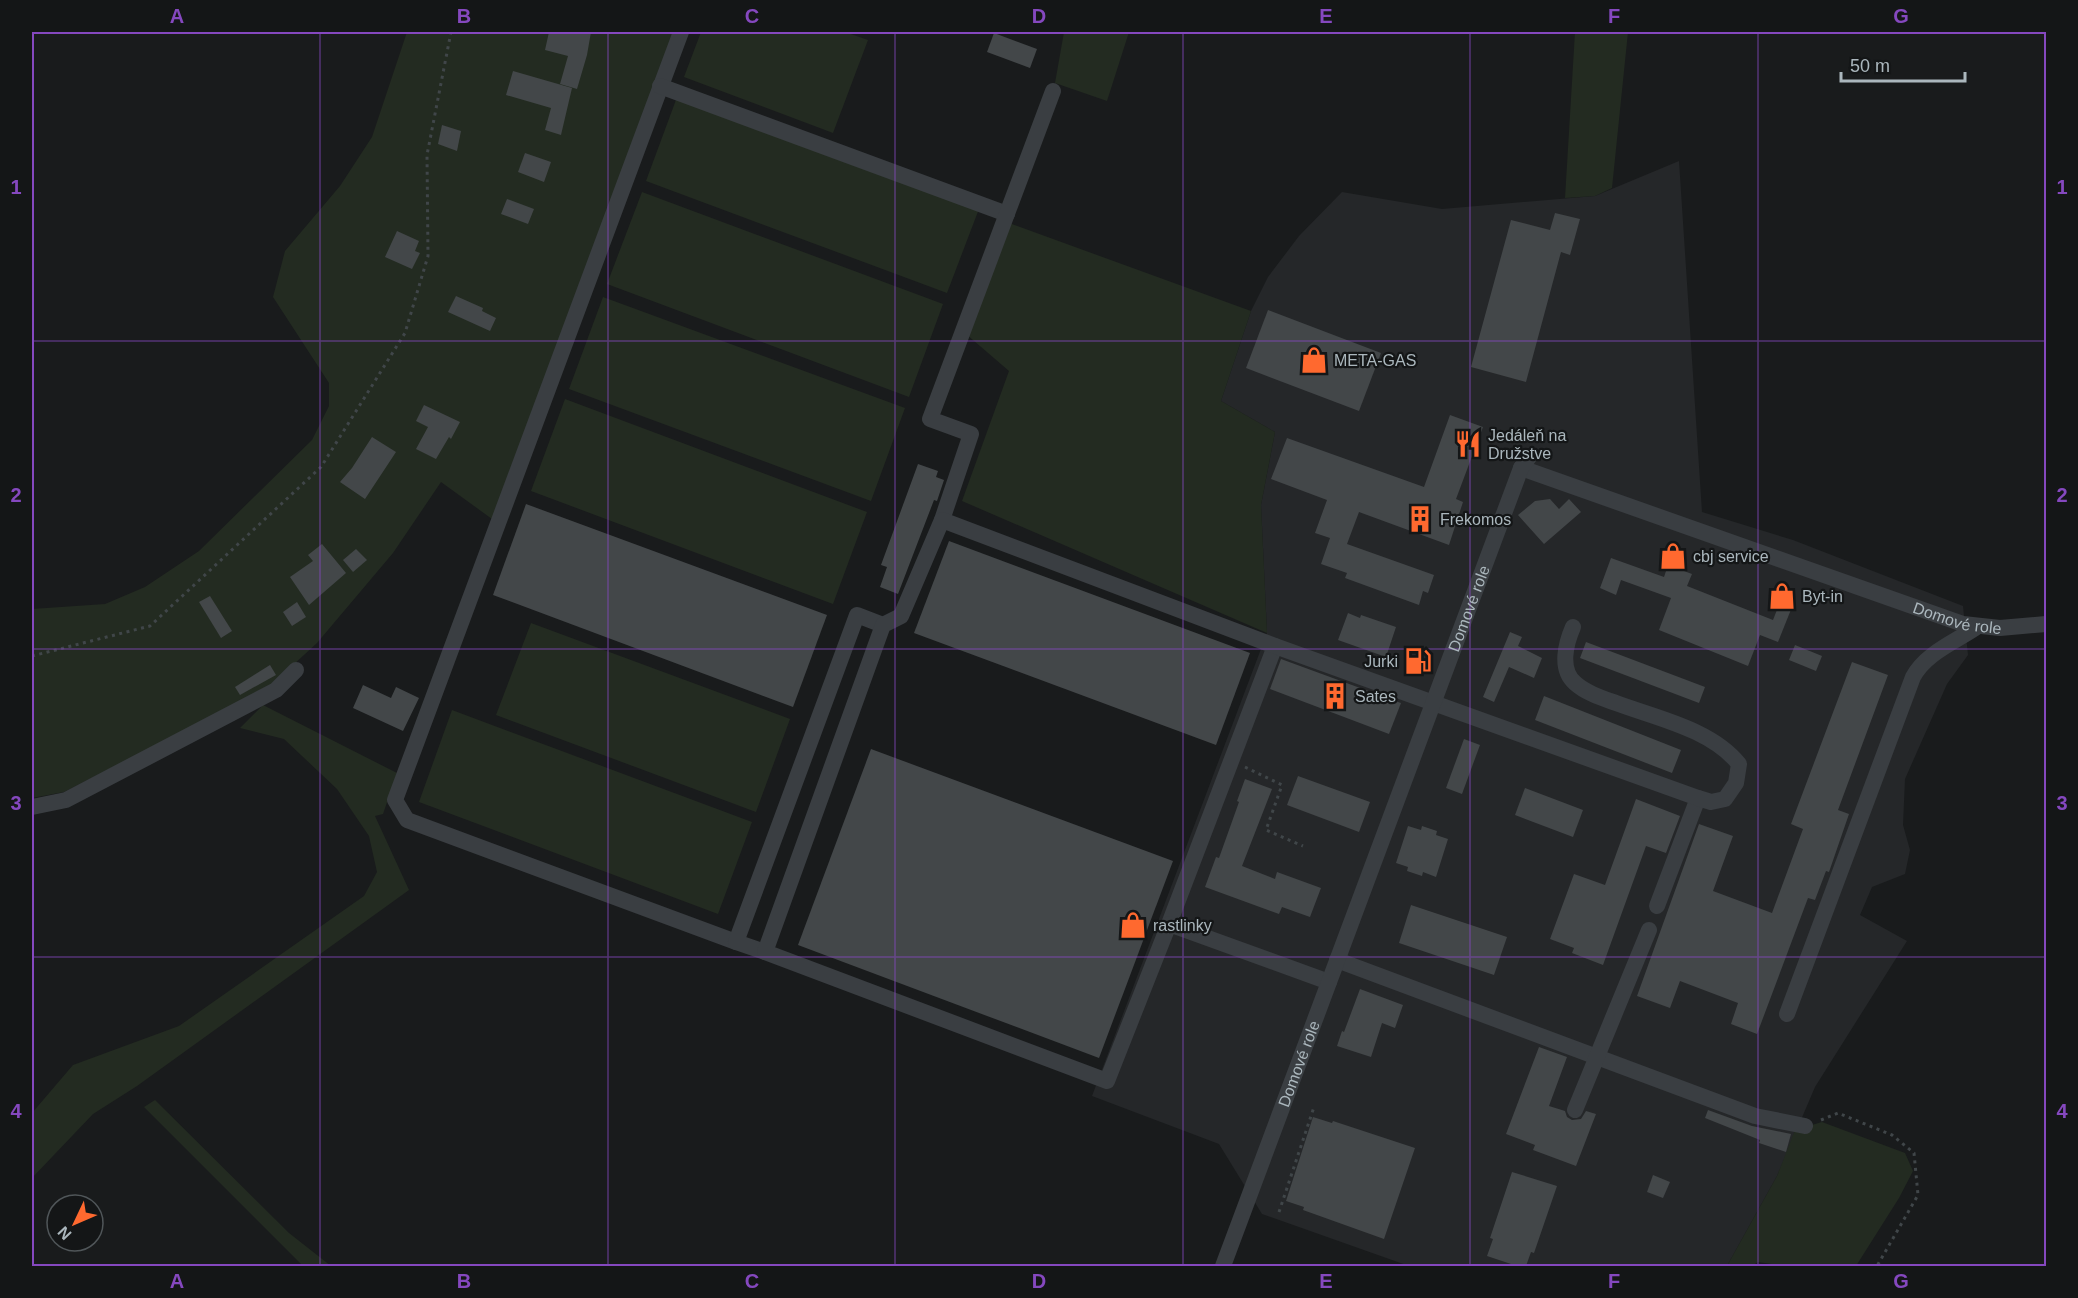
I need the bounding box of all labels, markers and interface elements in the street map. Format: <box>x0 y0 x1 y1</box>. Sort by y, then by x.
text: A <box>170 5 184 27</box>
text: B <box>457 5 471 27</box>
text: C <box>745 5 759 27</box>
text: D <box>1032 5 1046 27</box>
text: E <box>1319 5 1333 27</box>
text: F <box>1608 5 1620 27</box>
text: G <box>1893 5 1909 27</box>
scale bar <box>1841 45 1966 83</box>
text: 50 m <box>1850 56 1890 76</box>
text: 1 <box>10 176 22 198</box>
text: 1 <box>2056 176 2068 198</box>
shop icon: META-GAS <box>1299 345 1329 375</box>
place label: META-GAS <box>1334 352 1416 369</box>
place label: Jedáleň na Družstve <box>1488 427 1566 462</box>
restaurant icon: Jedáleň na Družstve <box>1453 429 1483 459</box>
text: 2 <box>10 484 22 506</box>
text: 2 <box>2056 484 2068 506</box>
building icon: Frekomos <box>1405 504 1435 534</box>
place label: Frekomos <box>1440 511 1511 528</box>
shop icon: cbj service <box>1658 541 1688 571</box>
place label: cbj service <box>1693 548 1769 565</box>
street label: Domové role <box>1445 563 1492 654</box>
shop icon: Byt-in <box>1767 581 1797 611</box>
place label: Byt-in <box>1802 588 1843 605</box>
street label: Domové role <box>1911 599 2002 637</box>
fuel station icon: Jurki <box>1403 646 1433 676</box>
place label: Jurki <box>1364 653 1398 670</box>
building icon: Sates <box>1320 681 1350 711</box>
place label: Sates <box>1355 688 1396 705</box>
text: 3 <box>10 792 22 814</box>
text: 3 <box>2056 792 2068 814</box>
shop icon: rastlinky <box>1118 910 1148 940</box>
place label: rastlinky <box>1153 917 1212 934</box>
street label: Domové role <box>1275 1018 1322 1109</box>
text: 4 <box>10 1100 22 1122</box>
text: 4 <box>2056 1100 2068 1122</box>
north arrow <box>45 1193 105 1253</box>
text: N <box>54 1223 75 1243</box>
text: A <box>170 1270 184 1292</box>
text: B <box>457 1270 471 1292</box>
text: C <box>745 1270 759 1292</box>
text: D <box>1032 1270 1046 1292</box>
text: E <box>1319 1270 1333 1292</box>
text: F <box>1608 1270 1620 1292</box>
text: G <box>1893 1270 1909 1292</box>

